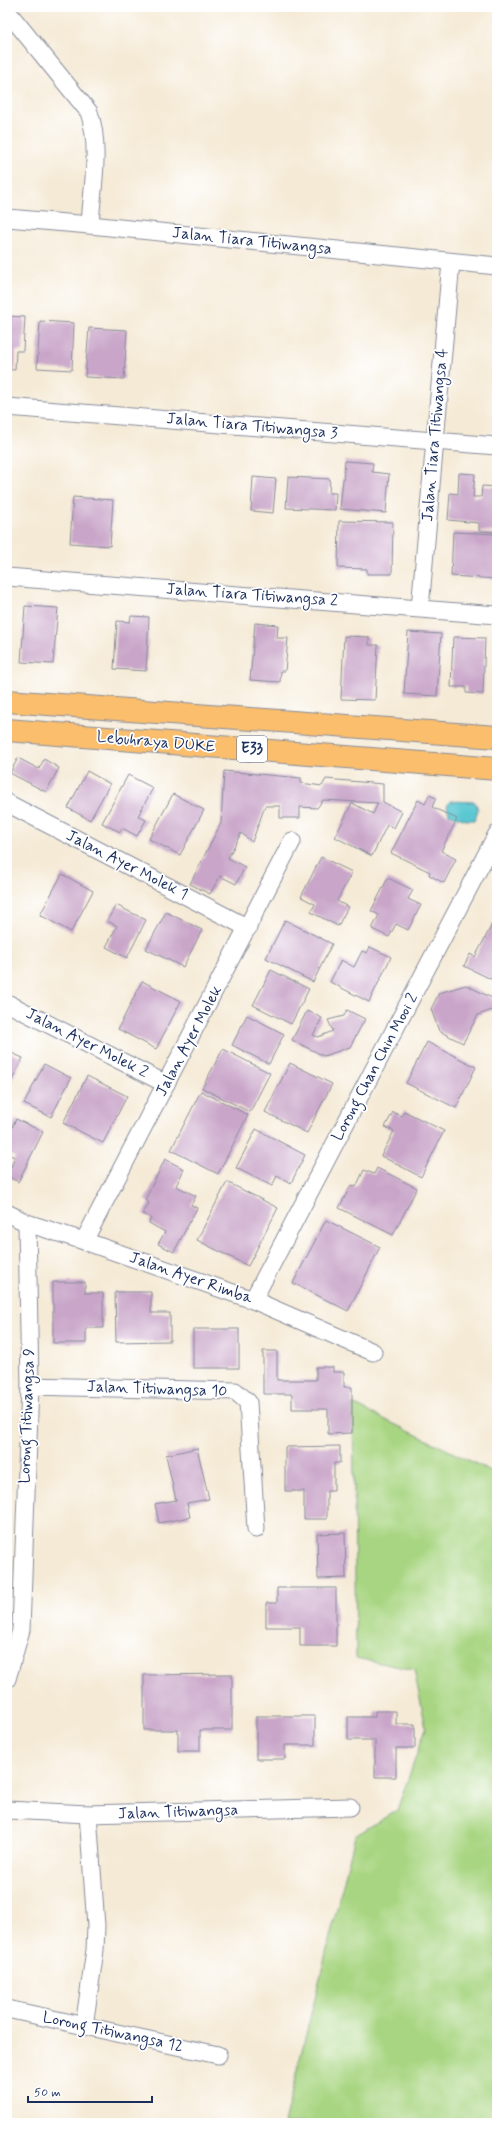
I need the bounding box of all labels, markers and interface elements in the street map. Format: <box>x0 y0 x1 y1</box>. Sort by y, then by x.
street label: Jalan Tiara Titiwangsa <box>171 222 333 261</box>
street label: Jalan Tiara Titiwangsa 4 <box>417 348 454 523</box>
street label: Jalan Tiara Titiwangsa 3 <box>165 408 338 445</box>
street label: Jalan Tiara Titiwangsa 2 <box>165 579 339 612</box>
street label: Lebuhraya DUKE <box>96 726 216 758</box>
road number: E33 <box>237 736 267 762</box>
street label: Jalan Ayer Molek 1 <box>63 825 191 905</box>
street label: Jalan Ayer Molek <box>151 982 227 1100</box>
street label: Lorong Chan Chin Mooi 2 <box>327 989 424 1145</box>
street label: Jalan Ayer Molek 2 <box>22 1003 152 1083</box>
street label: Jalan Ayer Rimba <box>127 1247 256 1309</box>
street label: Lorong Titiwangsa 9 <box>14 1348 41 1484</box>
street label: Jalan Titiwangsa 10 <box>86 1376 228 1403</box>
street label: Jalan Titiwangsa <box>118 1799 239 1826</box>
street label: Lorong Titiwangsa 12 <box>41 2007 185 2058</box>
scale bar <box>28 2078 152 2104</box>
text: 50 m <box>34 2085 61 2101</box>

